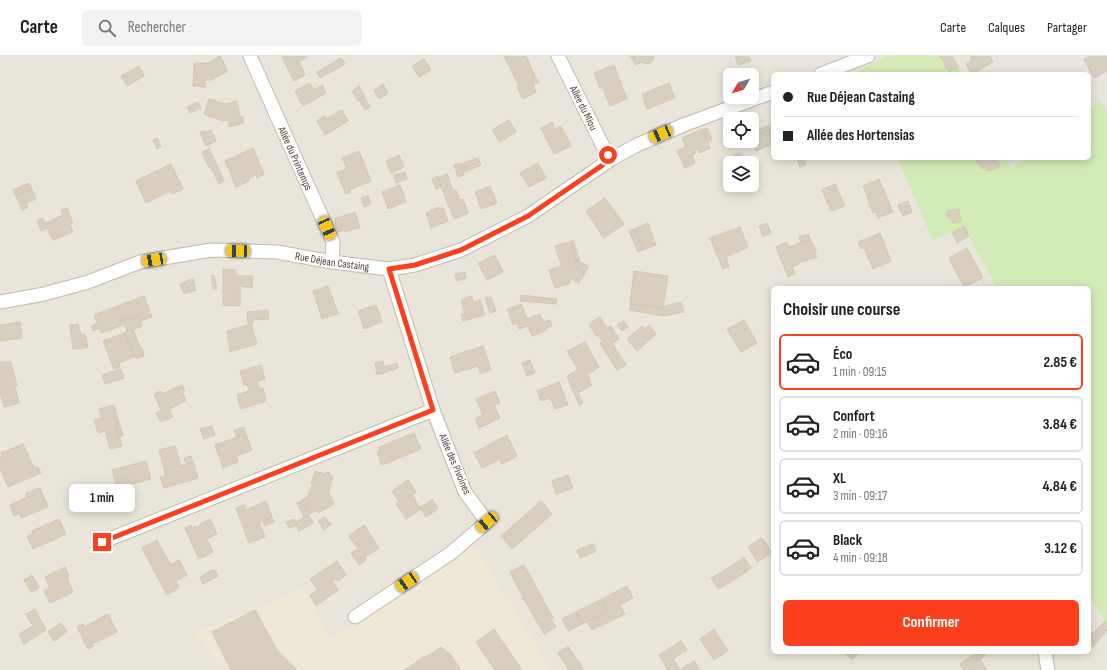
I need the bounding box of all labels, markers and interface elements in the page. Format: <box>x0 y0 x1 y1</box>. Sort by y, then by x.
search box <box>82 10 362 46</box>
text: Carte <box>20 16 58 39</box>
icon: search <box>96 17 118 39</box>
text: Rechercher <box>128 18 186 37</box>
text: Carte <box>940 19 966 36</box>
text: Calques <box>988 19 1025 36</box>
text: Partager <box>1047 19 1087 36</box>
north arrow <box>723 68 759 104</box>
map controls <box>723 68 759 192</box>
street label: Allée du Miou <box>567 82 601 133</box>
text: Rue Déjean Castaing <box>807 88 915 107</box>
button: locate <box>723 112 759 148</box>
street label: Allée du Printemps <box>275 123 316 192</box>
car <box>648 124 674 144</box>
text: Allée des Hortensias <box>807 126 915 145</box>
route start <box>599 146 617 164</box>
button: layers <box>723 156 759 192</box>
car <box>317 215 337 241</box>
car <box>226 245 250 257</box>
street label: Rue Déjean Castaing <box>294 249 371 273</box>
car <box>141 252 167 268</box>
text: Choisir une course <box>783 299 900 320</box>
icon: car <box>785 344 821 380</box>
text: Éco <box>833 345 852 364</box>
text: 2.85 € <box>1043 353 1077 372</box>
text: 1 min · 09:15 <box>833 364 886 380</box>
icon: car <box>785 406 821 442</box>
text: Confort <box>833 407 875 426</box>
text: 3.84 € <box>1043 415 1077 434</box>
text: 2 min · 09:16 <box>833 426 888 442</box>
street label: Allée des Pivoines <box>436 431 474 496</box>
icon: car <box>785 468 821 504</box>
text: XL <box>833 469 846 488</box>
text: 4.84 € <box>1042 477 1077 496</box>
callout: 1 min <box>69 484 135 512</box>
text: 3 min · 09:17 <box>833 488 887 504</box>
text: 1 min <box>90 490 114 506</box>
car <box>474 510 500 534</box>
icon: car <box>785 530 821 566</box>
text: Black <box>833 531 862 550</box>
route end <box>93 533 111 551</box>
text: 3.12 € <box>1044 539 1077 558</box>
text: 4 min · 09:18 <box>833 550 888 566</box>
car <box>394 570 420 594</box>
button: Confirmer <box>783 600 1079 646</box>

